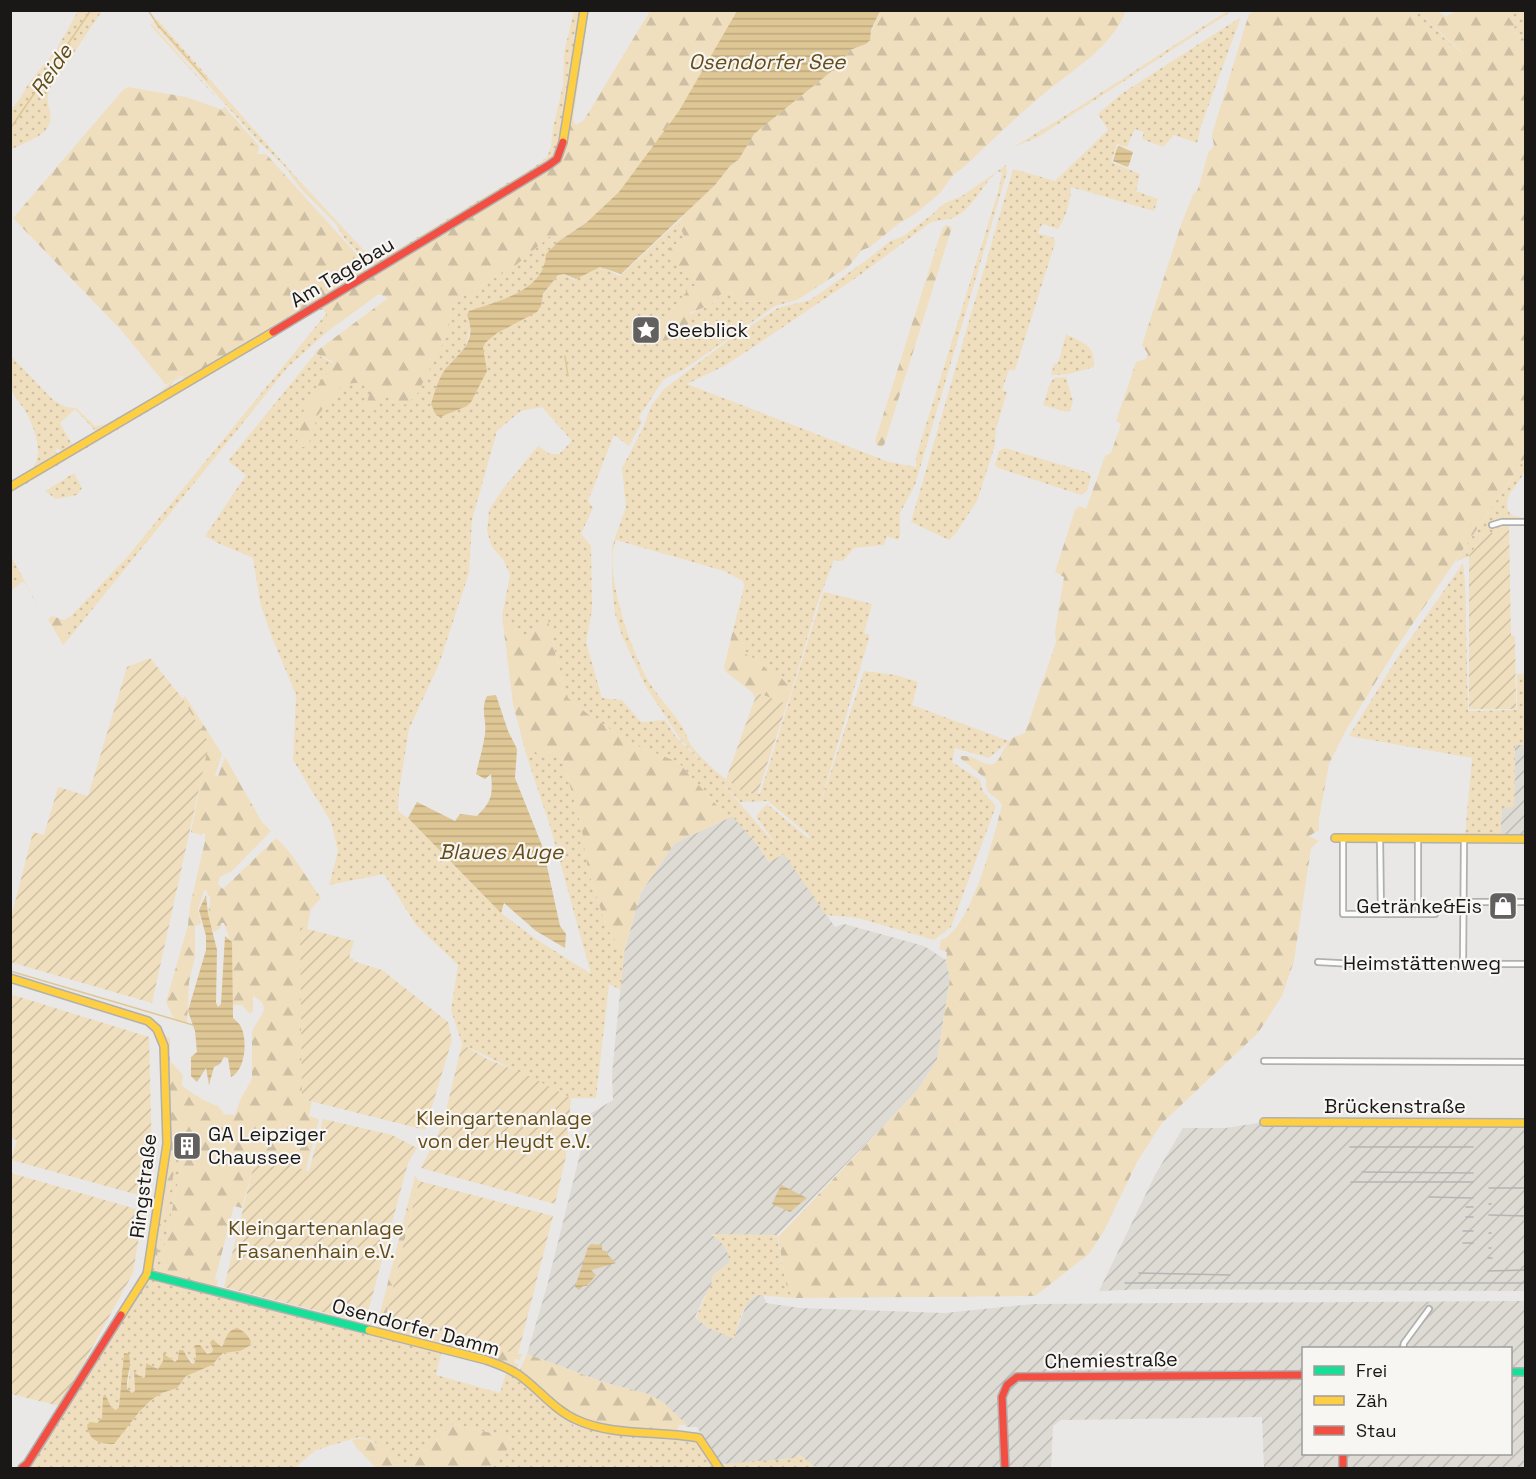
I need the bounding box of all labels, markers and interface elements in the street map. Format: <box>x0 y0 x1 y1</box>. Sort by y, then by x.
water label: Reide <box>24 38 79 101</box>
water label: Osendorfer See <box>688 48 847 75</box>
street label: Am Tagebau <box>285 231 399 313</box>
place icon: Seeblick <box>630 314 662 346</box>
place label: Seeblick <box>667 317 749 343</box>
water label: Blaues Auge <box>439 838 565 865</box>
shop icon: Getränke&Eis <box>1487 890 1519 922</box>
place label: Getränke&Eis <box>1356 893 1482 919</box>
street label: Heimstättenweg <box>1343 950 1501 976</box>
street label: Brückenstraße <box>1324 1093 1466 1119</box>
park label: Kleingartenanlage von der Heydt e.V. <box>416 1105 592 1154</box>
place label: GA Leipziger Chaussee <box>208 1121 326 1170</box>
building icon: GA Leipziger Chaussee <box>171 1130 203 1162</box>
street label: Ringstraße <box>124 1132 162 1240</box>
park label: Kleingartenanlage Fasanenhain e.V. <box>228 1215 404 1264</box>
street label: Osendorfer Damm <box>329 1292 503 1362</box>
street label: Chemiestraße <box>1044 1346 1178 1374</box>
legend <box>1302 1347 1512 1455</box>
text: Frei <box>1356 1359 1387 1382</box>
text: Zäh <box>1356 1389 1388 1412</box>
text: Stau <box>1356 1419 1396 1442</box>

